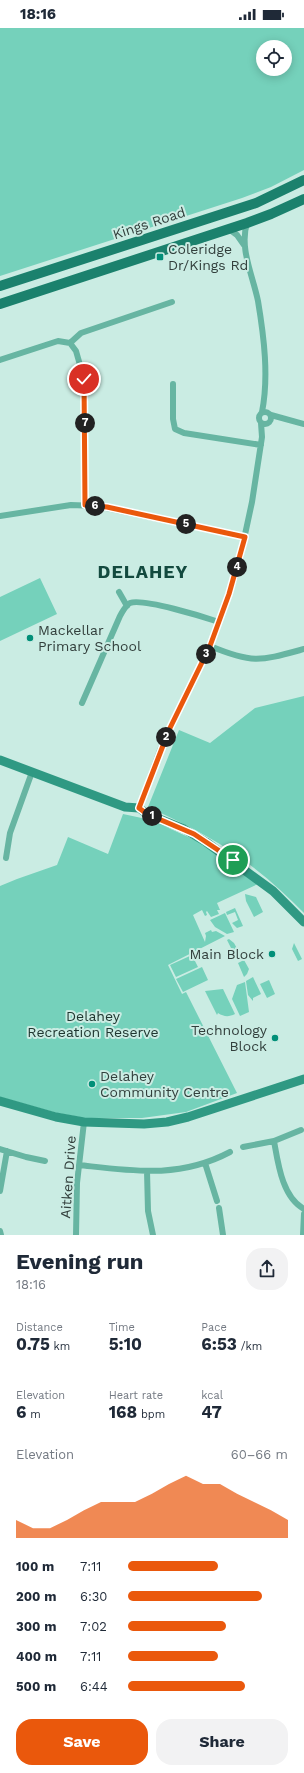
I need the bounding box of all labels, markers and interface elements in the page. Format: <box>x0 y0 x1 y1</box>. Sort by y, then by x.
text: 18:16 <box>20 5 56 23</box>
map controls <box>256 40 292 76</box>
button: locate <box>256 40 292 76</box>
street label: Kings Road <box>111 204 187 242</box>
place label: Coleridge Dr/Kings Rd <box>168 241 248 273</box>
marker: Coleridge Dr/Kings Rd <box>155 252 165 262</box>
pin <box>67 362 101 396</box>
icon: check <box>73 368 95 390</box>
pin: 7 <box>75 413 95 433</box>
text: 7 <box>82 416 88 429</box>
pin: 6 <box>85 496 105 516</box>
text: 6 <box>92 499 98 512</box>
pin: 5 <box>176 514 196 534</box>
text: 5 <box>183 517 189 530</box>
pin: 4 <box>227 557 247 577</box>
text: 4 <box>233 560 241 573</box>
district label: DELAHEY <box>98 561 188 582</box>
place label: Mackellar Primary School <box>38 622 142 654</box>
marker: Mackellar Primary School <box>25 633 35 643</box>
pin: 3 <box>196 644 216 664</box>
text: 3 <box>203 647 209 660</box>
pin: 2 <box>156 727 176 747</box>
text: 2 <box>163 730 169 743</box>
pin: 1 <box>142 806 162 826</box>
text: 1 <box>150 809 154 822</box>
pin <box>216 843 250 877</box>
icon: arrive <box>222 849 244 871</box>
place label: Main Block <box>189 946 264 962</box>
marker: Main Block <box>267 949 277 959</box>
park label: Delahey Recreation Reserve <box>27 1008 159 1040</box>
place label: Technology Block <box>191 1022 268 1054</box>
marker: Technology Block <box>270 1033 280 1043</box>
place label: Delahey Community Centre <box>100 1068 229 1100</box>
marker: Delahey Community Centre <box>87 1079 97 1089</box>
street label: Aitken Drive <box>57 1135 79 1219</box>
button: share <box>246 1248 288 1290</box>
text: Evening run <box>16 1249 144 1274</box>
text: 18:16 <box>16 1277 46 1292</box>
text: Distance <box>16 1321 63 1334</box>
text: Time <box>109 1321 135 1334</box>
text: Pace <box>201 1321 227 1334</box>
text: 0.75 <box>16 1334 50 1354</box>
text: 5:10 <box>109 1334 142 1354</box>
text: 6:53 <box>201 1334 237 1354</box>
text: km <box>50 1340 70 1353</box>
text: /km <box>237 1340 262 1353</box>
text: Elevation <box>16 1389 65 1402</box>
text: Heart rate <box>109 1389 163 1402</box>
text: kcal <box>201 1389 223 1402</box>
text: 6 <box>16 1402 26 1422</box>
text: 168 <box>109 1402 137 1422</box>
text: 47 <box>201 1402 222 1422</box>
text: m <box>26 1408 41 1421</box>
text: bpm <box>137 1408 165 1421</box>
text: Elevation <box>16 1447 74 1462</box>
text: 60–66 m <box>231 1447 288 1462</box>
text: 100 m <box>16 1559 54 1574</box>
text: 7:11 <box>80 1559 101 1574</box>
text: 200 m <box>16 1589 56 1604</box>
text: 6:30 <box>80 1589 107 1604</box>
text: 300 m <box>16 1619 56 1634</box>
text: 7:02 <box>80 1619 107 1634</box>
text: 400 m <box>16 1649 57 1664</box>
text: 7:11 <box>80 1649 101 1664</box>
text: 500 m <box>16 1679 56 1694</box>
text: 6:44 <box>80 1679 108 1694</box>
button: Save <box>16 1719 148 1765</box>
button: Share <box>156 1719 288 1765</box>

